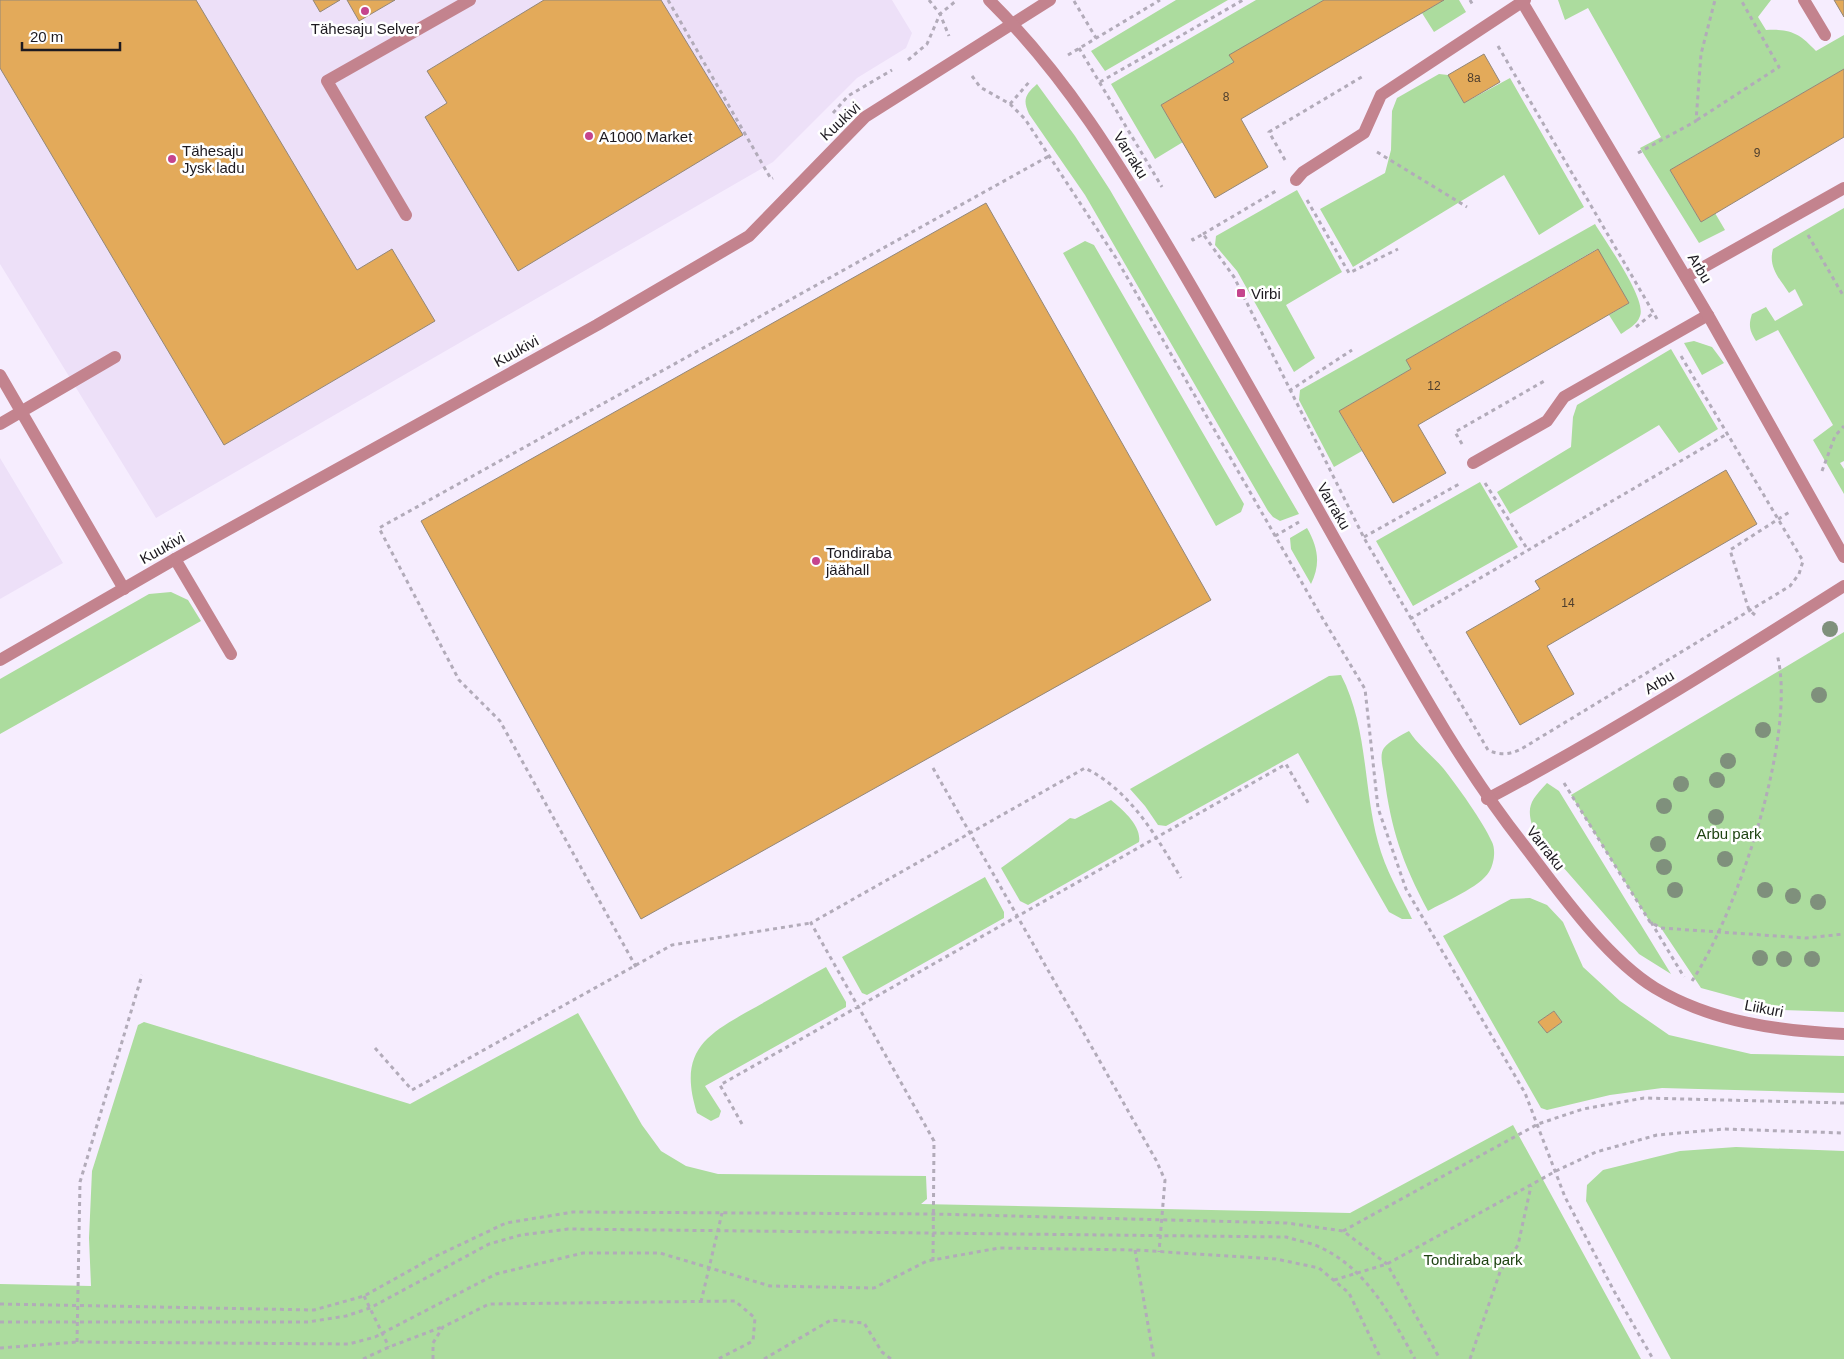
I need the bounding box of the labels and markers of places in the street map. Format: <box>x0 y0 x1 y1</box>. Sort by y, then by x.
marker: Tähesaju Selver <box>359 5 371 17</box>
place label: Tähesaju Selver <box>311 20 419 37</box>
place label: A1000 Market <box>599 128 693 145</box>
marker: A1000 Market <box>583 130 595 142</box>
place label: Tähesaju Jysk ladu <box>182 142 245 176</box>
marker: Tähesaju Jysk ladu <box>166 153 178 165</box>
place label: Virbi <box>1251 285 1281 302</box>
marker: Virbi <box>1235 287 1247 299</box>
place label: Tondiraba jäähall <box>825 544 893 578</box>
marker: Tondiraba jäähall <box>810 555 822 567</box>

